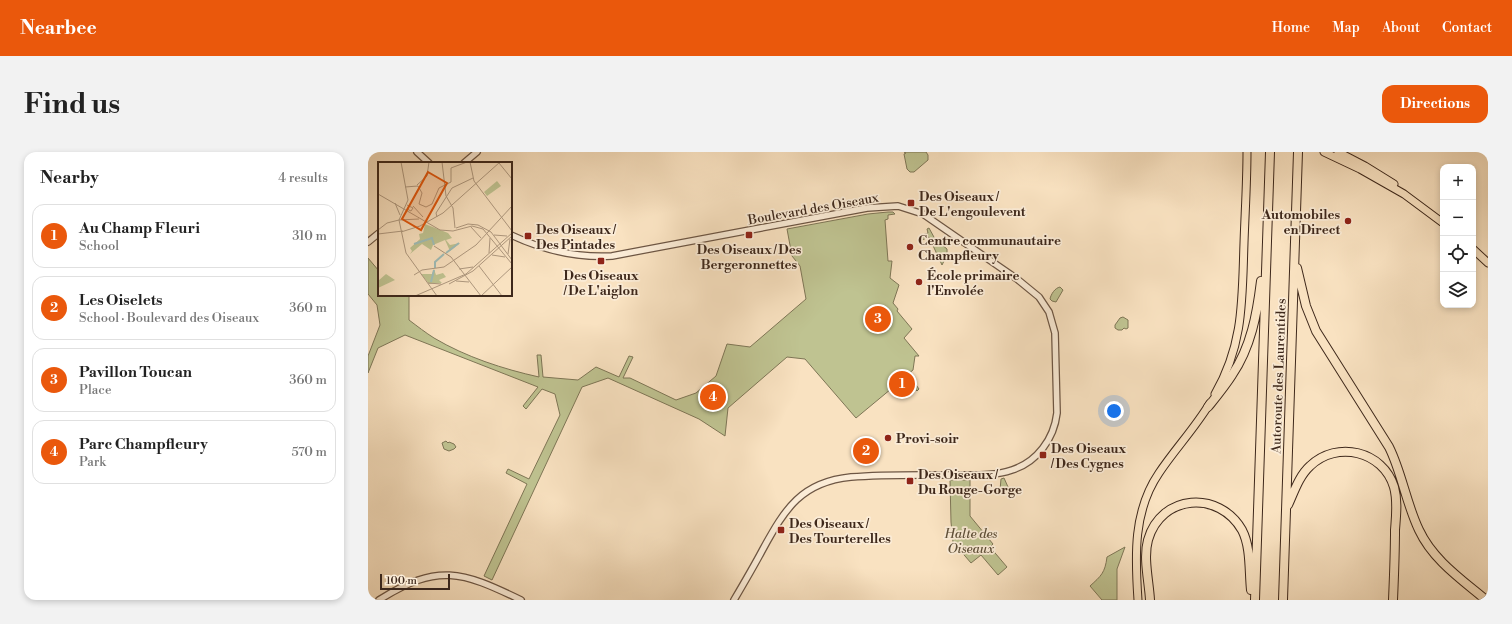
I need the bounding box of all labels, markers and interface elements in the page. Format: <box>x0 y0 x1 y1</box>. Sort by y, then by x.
text: Nearbee <box>20 16 97 40</box>
text: Home <box>1272 19 1310 37</box>
text: Map <box>1332 19 1360 37</box>
text: About <box>1382 19 1420 37</box>
text: Contact <box>1442 19 1492 37</box>
button: Directions <box>1382 85 1488 123</box>
text: Find us <box>24 87 120 122</box>
inset map <box>378 162 512 296</box>
map controls <box>1440 164 1476 308</box>
button: + <box>1440 164 1476 200</box>
text: Nearby <box>40 167 99 189</box>
text: 4 results <box>278 170 328 186</box>
place label: Des Oiseaux / De L'engoulevent <box>919 189 1026 220</box>
street label: Boulevard des Oiseaux <box>746 190 880 229</box>
marker: Des Oiseaux / De L'engoulevent <box>906 198 916 208</box>
button: − <box>1440 200 1476 236</box>
place label: Automobiles en Direct <box>1261 207 1340 238</box>
marker: Automobiles en Direct <box>1343 216 1353 226</box>
text: Au Champ Fleuri <box>79 219 200 238</box>
place label: Des Oiseaux / Des Pintades <box>536 222 617 253</box>
text: 1 <box>51 228 57 244</box>
text: 310 m <box>292 228 327 244</box>
marker: Des Oiseaux / Des Bergeronnettes <box>744 230 754 240</box>
marker: Des Oiseaux / Des Pintades <box>523 231 533 241</box>
place label: Centre communautaire Champfleury <box>918 233 1061 264</box>
button: locate <box>1440 236 1476 272</box>
text: School <box>79 238 119 254</box>
place label: Des Oiseaux / Des Bergeronnettes <box>697 242 802 273</box>
marker: Centre communautaire Champfleury <box>905 242 915 252</box>
marker: Des Oiseaux / De L'aiglon <box>596 256 606 266</box>
place label: École primaire l'Envolée <box>927 267 1019 299</box>
place label: Des Oiseaux / De L'aiglon <box>563 268 639 299</box>
button: layers <box>1440 272 1476 308</box>
marker: École primaire l'Envolée <box>914 277 924 287</box>
text: Les Oiselets <box>79 291 162 310</box>
street label: Autoroute des Laurentides <box>1268 298 1290 455</box>
text: 2 <box>50 300 58 316</box>
text: 360 m <box>289 300 327 316</box>
pin: 3 <box>865 304 891 334</box>
text: School · Boulevard des Oiseaux <box>79 310 259 326</box>
text: Pavillon Toucan <box>79 363 192 382</box>
pin: 1 <box>889 369 915 399</box>
text: 3 <box>50 372 58 388</box>
text: 360 m <box>289 372 327 388</box>
text: Place <box>79 382 111 398</box>
pin: 4 <box>700 382 726 412</box>
your location <box>1104 401 1124 421</box>
place label: Provi-soir <box>896 431 959 447</box>
marker: Provi-soir <box>883 433 893 443</box>
text: Parc Champfleury <box>79 435 208 454</box>
pin: 2 <box>853 436 879 466</box>
place label: Des Oiseaux / Des Cygnes <box>1050 441 1126 472</box>
text: 4 <box>50 444 58 460</box>
text: 570 m <box>291 444 327 460</box>
marker: Des Oiseaux / Des Cygnes <box>1038 450 1048 460</box>
text: Park <box>79 454 106 470</box>
place label: Des Oiseaux / Du Rouge-Gorge <box>918 467 1022 498</box>
marker: Des Oiseaux / Du Rouge-Gorge <box>905 476 915 486</box>
place label: Des Oiseaux / Des Tourterelles <box>789 516 891 547</box>
marker: Des Oiseaux / Des Tourterelles <box>776 525 786 535</box>
park label: Halte des Oiseaux <box>944 526 998 557</box>
scale bar <box>380 572 450 591</box>
text: 100 m <box>386 574 417 588</box>

